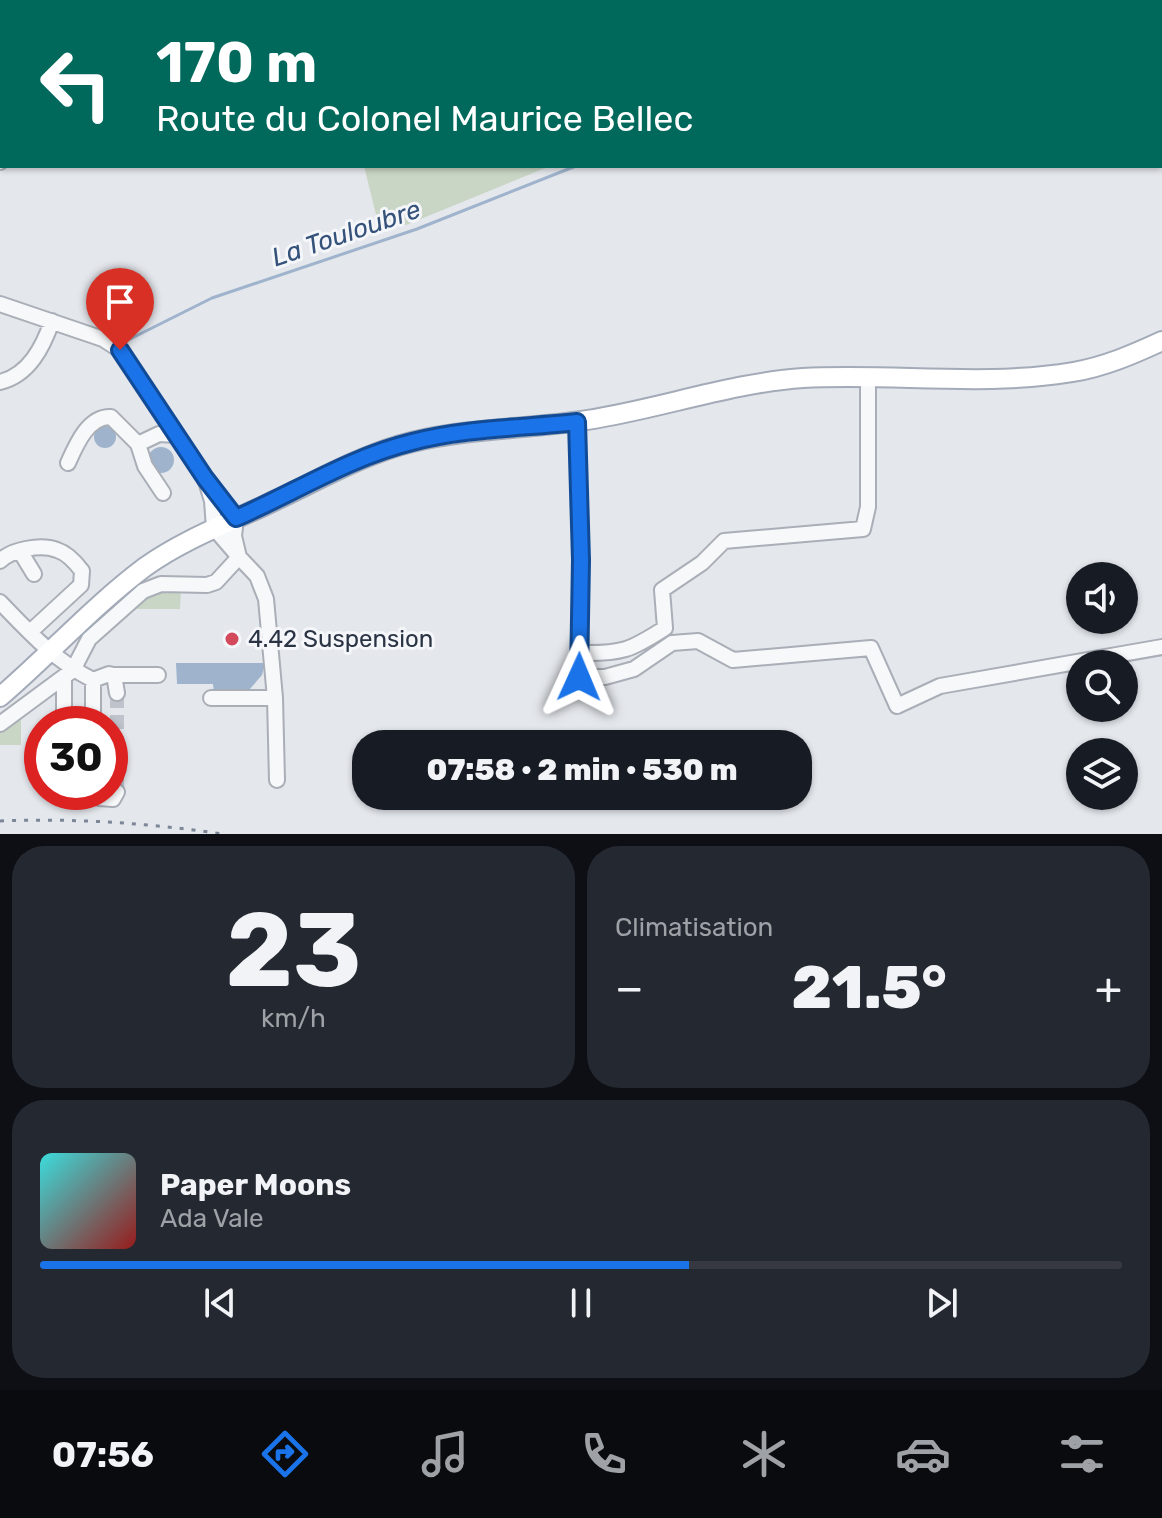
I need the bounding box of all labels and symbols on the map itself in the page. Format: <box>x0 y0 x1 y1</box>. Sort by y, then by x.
water label: La Touloubre <box>268 193 425 273</box>
pin <box>86 268 154 350</box>
place label: 4.42 Suspension <box>248 625 433 653</box>
marker: 4.42 Suspension <box>223 630 241 648</box>
position arrow <box>537 635 621 719</box>
speed limit sign: 30 <box>24 706 128 810</box>

